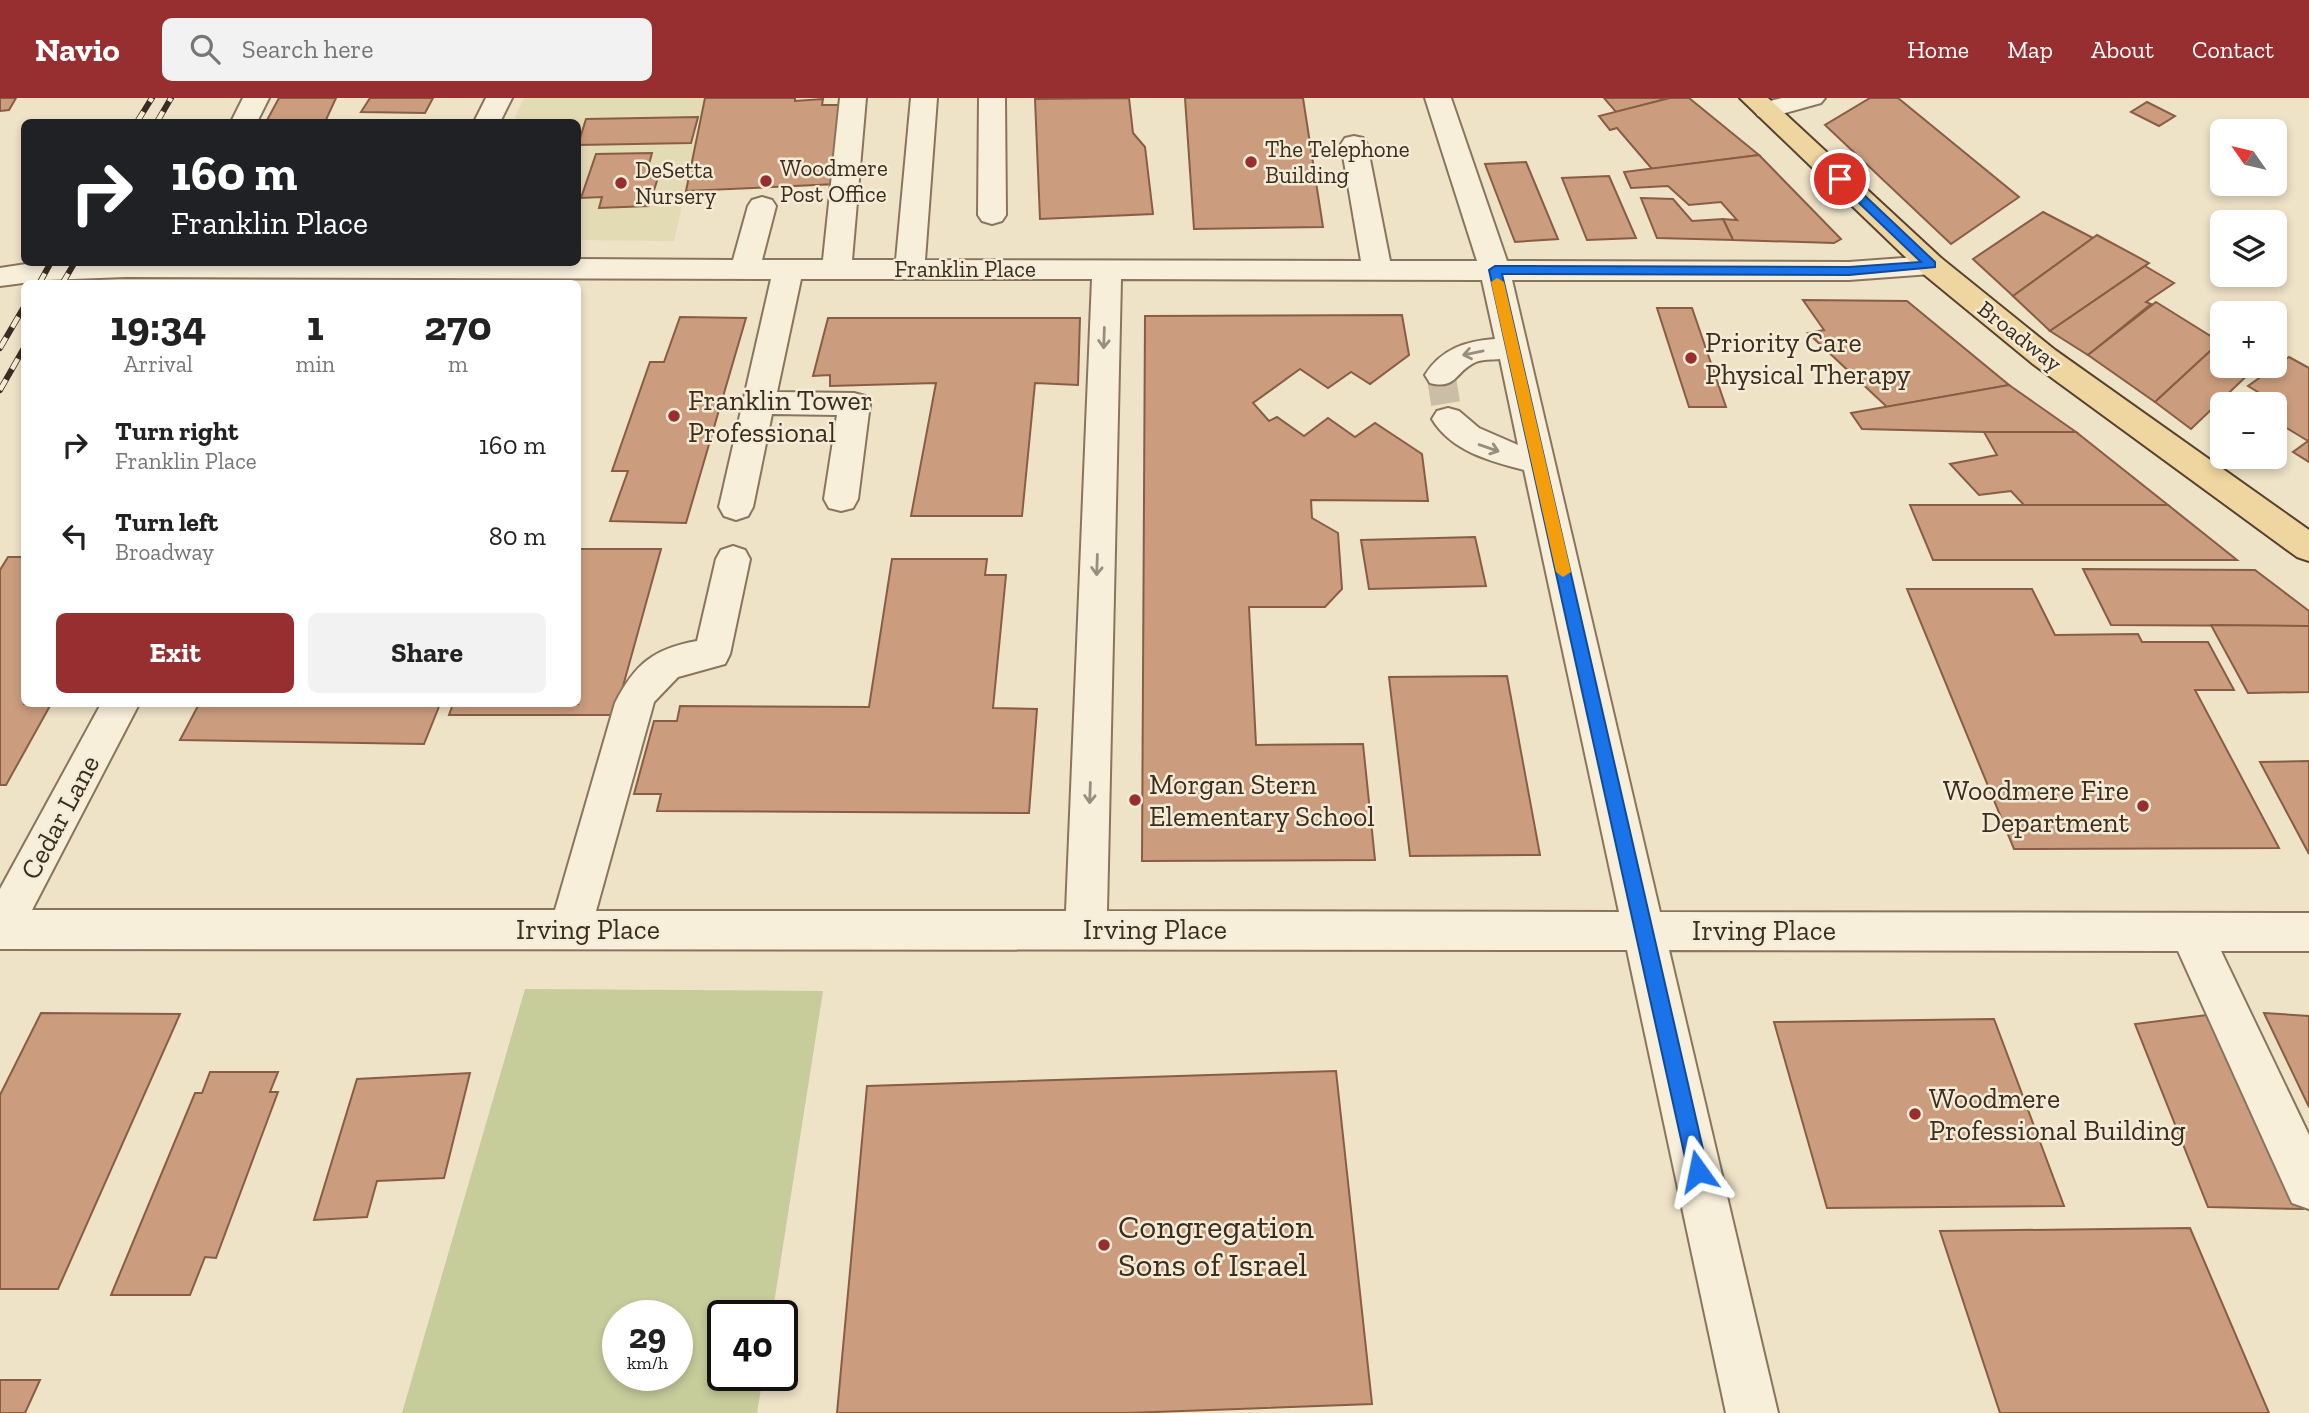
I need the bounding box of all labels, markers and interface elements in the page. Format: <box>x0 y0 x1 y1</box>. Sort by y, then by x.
search box <box>162 18 652 81</box>
text: Navio <box>35 30 120 69</box>
icon: search <box>186 30 224 68</box>
text: Search here <box>242 33 374 65</box>
text: Home <box>1907 35 1969 64</box>
text: Map <box>2007 35 2053 64</box>
text: About <box>2091 35 2154 64</box>
text: Contact <box>2192 35 2274 64</box>
north arrow <box>2210 119 2287 196</box>
map controls <box>2210 119 2287 469</box>
place label: The Telephone Building <box>1265 135 1410 189</box>
text: 160 m <box>171 144 297 203</box>
icon: right <box>56 147 147 238</box>
pin <box>1810 149 1870 209</box>
place label: Woodmere Post Office <box>780 154 888 208</box>
marker: The Telephone Building <box>1243 154 1259 170</box>
place label: DeSetta Nursery <box>635 156 717 210</box>
icon: arrive <box>1821 160 1859 198</box>
marker: Woodmere Post Office <box>758 173 774 189</box>
marker: DeSetta Nursery <box>613 175 629 191</box>
text: Franklin Place <box>171 204 368 242</box>
button: layers <box>2210 210 2287 287</box>
street label: Franklin Place <box>894 255 1036 283</box>
street label: Broadway <box>1972 295 2068 378</box>
text: 19:34 <box>110 300 206 351</box>
text: 1 <box>307 300 324 351</box>
text: 270 <box>424 300 492 351</box>
button: + <box>2210 301 2287 378</box>
one-way arrow <box>1098 326 1111 349</box>
place label: Priority Care Physical Therapy <box>1705 326 1911 391</box>
one-way arrow <box>1462 348 1484 361</box>
text: Arrival <box>124 350 193 378</box>
text: min <box>296 350 335 378</box>
text: m <box>448 350 468 378</box>
marker: Priority Care Physical Therapy <box>1683 350 1699 366</box>
place label: Franklin Tower Professional <box>688 384 872 449</box>
button: − <box>2210 392 2287 469</box>
marker: Franklin Tower Professional <box>666 408 682 424</box>
text: Turn right <box>115 415 238 447</box>
icon: right <box>56 426 94 464</box>
text: 160 m <box>479 429 546 461</box>
one-way arrow <box>1478 443 1500 455</box>
text: Franklin Place <box>115 447 257 475</box>
text: Turn left <box>115 506 218 538</box>
icon: left <box>56 517 94 555</box>
text: 80 m <box>489 520 546 552</box>
text: Broadway <box>115 538 214 566</box>
one-way arrow <box>1091 553 1104 576</box>
button: Exit <box>56 613 294 693</box>
button: Share <box>308 613 546 693</box>
street label: Cedar Lane <box>14 749 106 885</box>
place label: Morgan Stern Elementary School <box>1149 768 1375 833</box>
place label: Woodmere Fire Department <box>1943 774 2130 839</box>
one-way arrow <box>1083 781 1097 804</box>
marker: Morgan Stern Elementary School <box>1127 792 1143 808</box>
marker: Woodmere Fire Department <box>2135 798 2151 814</box>
street label: Irving Place <box>516 913 660 946</box>
street label: Irving Place <box>1083 913 1227 946</box>
street label: Irving Place <box>1692 914 1836 947</box>
place label: Woodmere Professional Building <box>1929 1082 2186 1147</box>
marker: Woodmere Professional Building <box>1907 1106 1923 1122</box>
position arrow <box>1661 1134 1735 1208</box>
place label: Congregation Sons of Israel <box>1118 1207 1314 1284</box>
marker: Congregation Sons of Israel <box>1096 1237 1112 1253</box>
speed limit sign: 40 <box>707 1300 798 1391</box>
text: 29 <box>629 1315 666 1357</box>
text: km/h <box>627 1352 668 1374</box>

